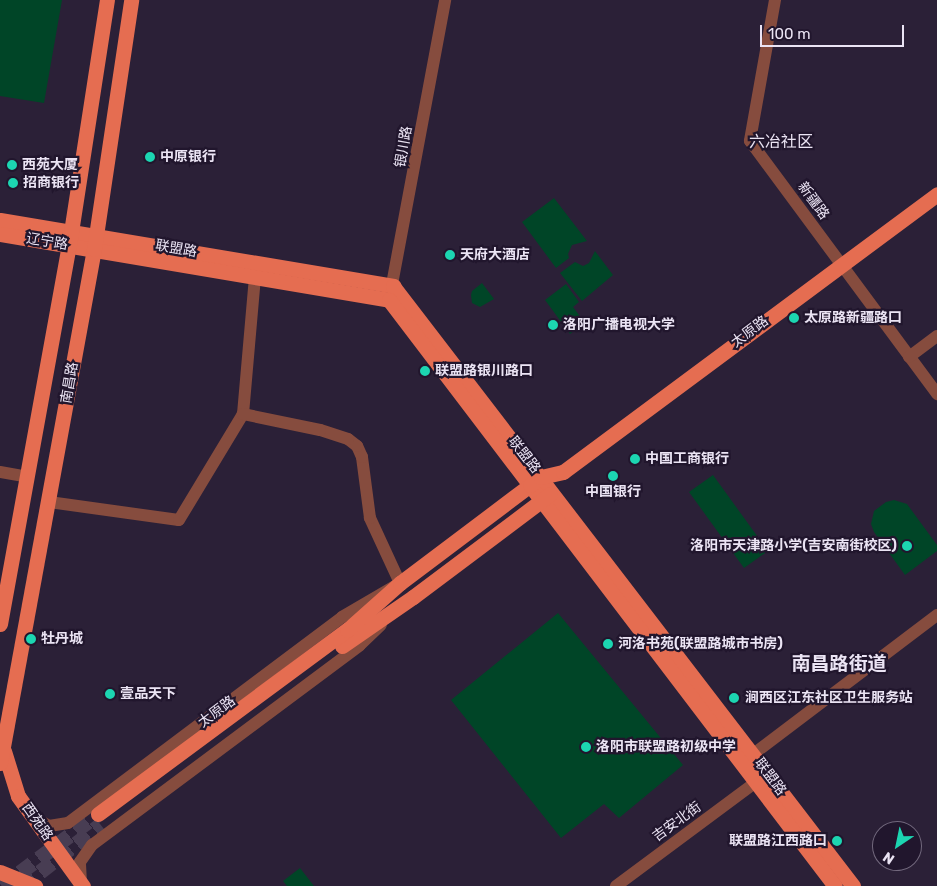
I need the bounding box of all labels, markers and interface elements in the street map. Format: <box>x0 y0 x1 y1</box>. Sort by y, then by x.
scale bar <box>762 15 906 47</box>
text: 100 m <box>768 25 810 43</box>
street label: 银川路 <box>392 125 416 169</box>
district label: 六冶社区 <box>749 132 813 152</box>
place label: 中原银行 <box>160 149 216 165</box>
marker: 中原银行 <box>144 151 156 163</box>
place label: 西苑大厦 <box>22 157 78 173</box>
marker: 西苑大厦 <box>6 159 18 171</box>
place label: 招商银行 <box>23 175 79 191</box>
marker: 招商银行 <box>7 177 19 189</box>
street label: 新疆路 <box>794 179 832 223</box>
street label: 辽宁路 <box>25 230 69 254</box>
street label: 联盟路 <box>154 237 198 261</box>
place label: 天府大酒店 <box>460 247 530 263</box>
marker: 天府大酒店 <box>444 249 456 261</box>
place label: 太原路新疆路口 <box>804 310 902 326</box>
marker: 太原路新疆路口 <box>788 312 800 324</box>
street label: 太原路 <box>728 313 772 351</box>
place label: 洛阳广播电视大学 <box>563 317 675 333</box>
marker: 洛阳广播电视大学 <box>547 319 559 331</box>
street label: 南昌路 <box>58 361 82 405</box>
place label: 联盟路银川路口 <box>435 363 533 379</box>
marker: 联盟路银川路口 <box>419 365 431 377</box>
street label: 联盟路 <box>504 433 544 477</box>
place label: 中国工商银行 <box>645 451 729 467</box>
marker: 中国工商银行 <box>629 453 641 465</box>
marker: 中国银行 <box>607 470 619 482</box>
place label: 中国银行 <box>585 484 641 500</box>
place label: 洛阳市天津路小学(吉安南街校区) <box>690 538 897 554</box>
marker: 洛阳市天津路小学(吉安南街校区) <box>901 540 913 552</box>
place label: 牡丹城 <box>41 631 83 647</box>
marker: 牡丹城 <box>25 633 37 645</box>
place label: 河洛书苑(联盟路城市书房) <box>618 636 783 652</box>
marker: 河洛书苑(联盟路城市书房) <box>602 638 614 650</box>
district label: 南昌路街道 <box>792 653 886 675</box>
place label: 壹品天下 <box>120 686 176 702</box>
marker: 壹品天下 <box>104 688 116 700</box>
place label: 涧西区江东社区卫生服务站 <box>745 690 913 706</box>
marker: 涧西区江东社区卫生服务站 <box>727 691 741 705</box>
street label: 太原路 <box>195 693 239 731</box>
place label: 洛阳市联盟路初级中学 <box>596 739 736 755</box>
marker: 洛阳市联盟路初级中学 <box>580 741 592 753</box>
street label: 联盟路 <box>751 755 789 799</box>
street label: 吉安北街 <box>649 799 705 845</box>
street label: 西苑路 <box>18 800 56 844</box>
north arrow <box>872 821 922 871</box>
place label: 联盟路江西路口 <box>729 833 827 849</box>
marker: 联盟路江西路口 <box>831 835 843 847</box>
text: N <box>880 848 898 868</box>

